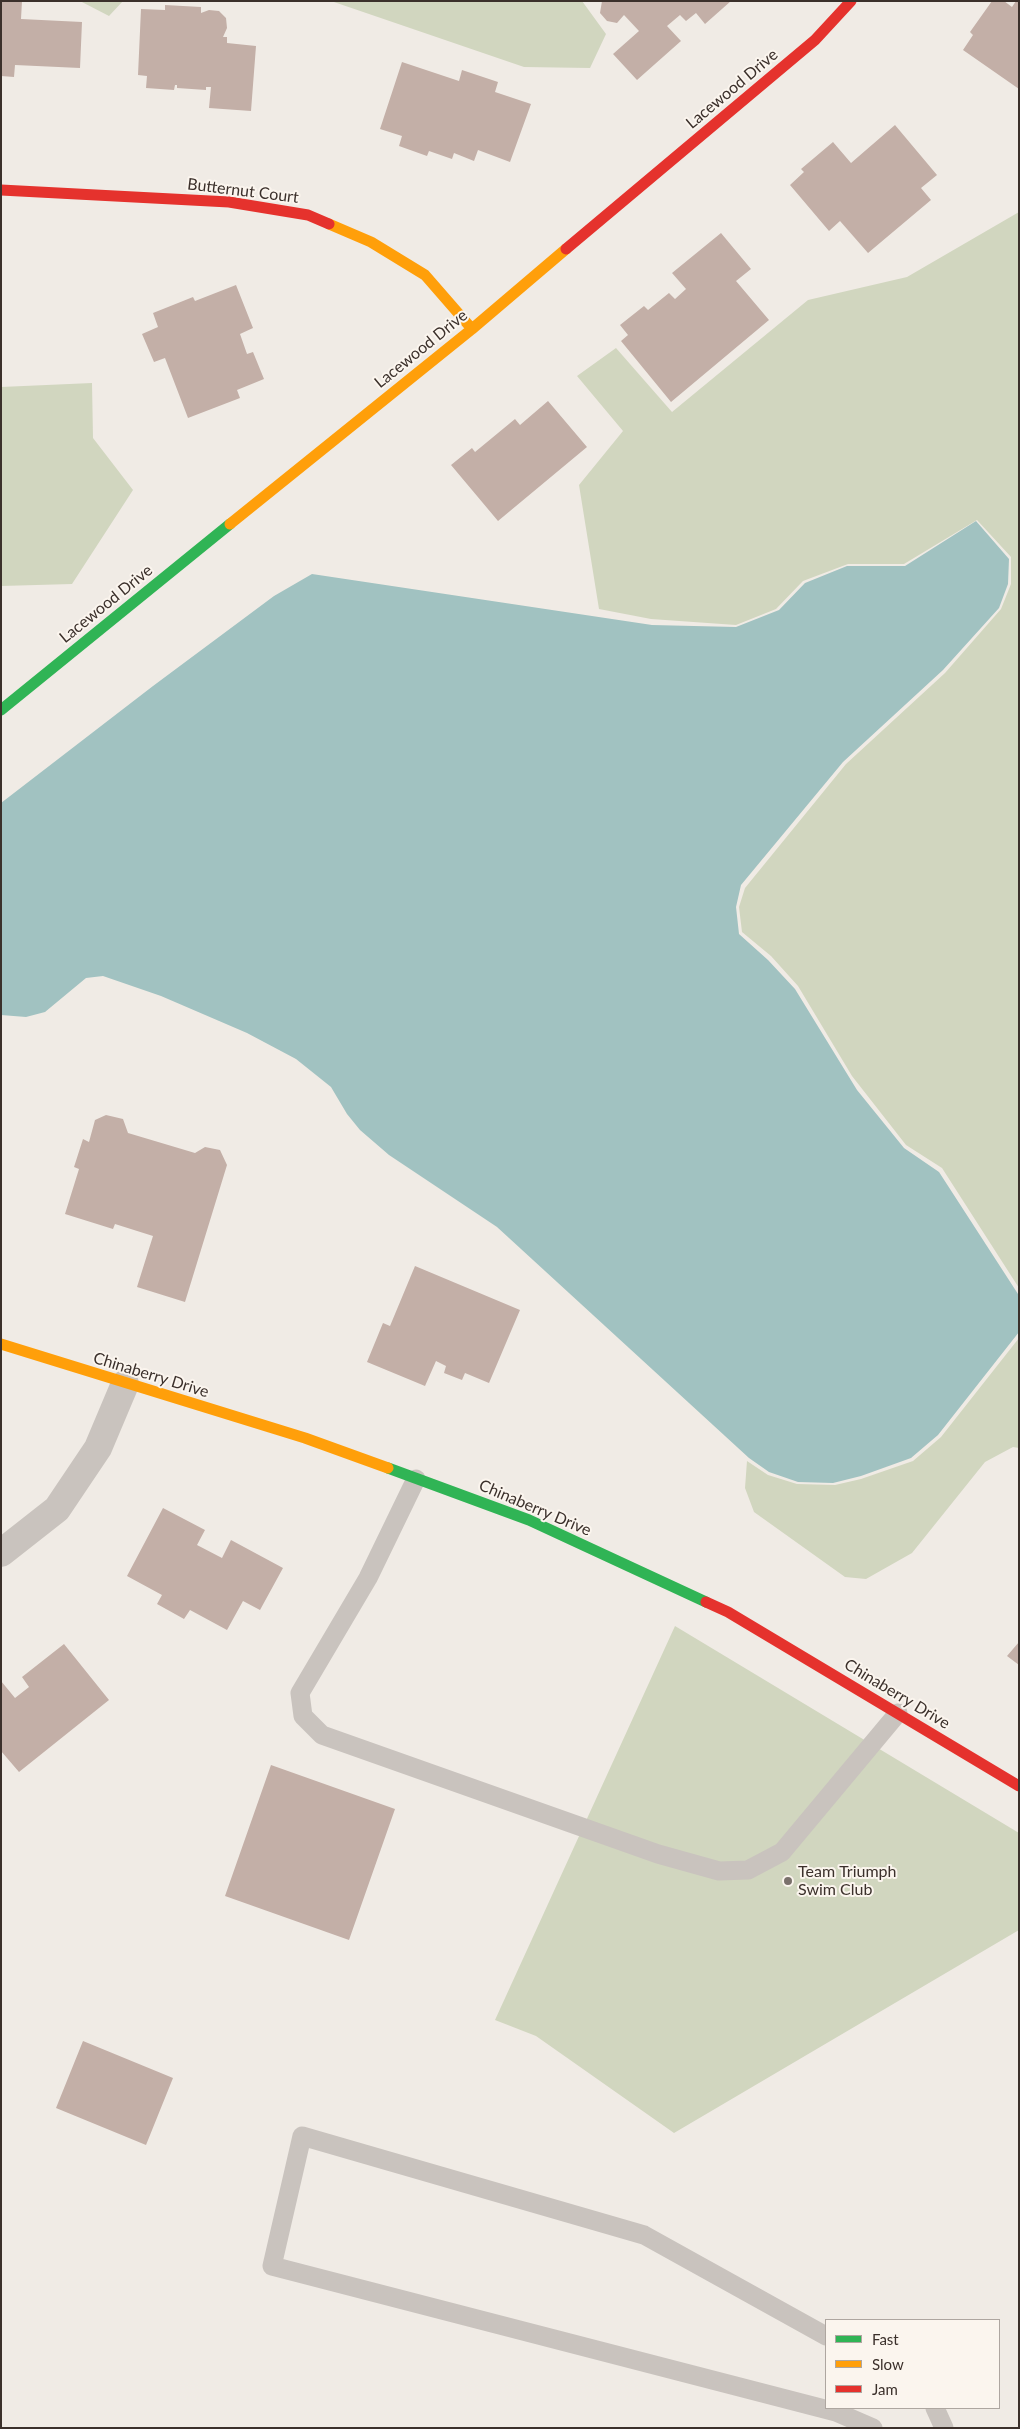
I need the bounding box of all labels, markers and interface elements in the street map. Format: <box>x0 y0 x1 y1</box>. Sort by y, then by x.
street label: Lacewood Drive <box>682 45 782 133</box>
street label: Butternut Court <box>186 175 300 207</box>
street label: Lacewood Drive <box>371 306 471 392</box>
street label: Lacewood Drive <box>56 561 156 647</box>
street label: Chinaberry Drive <box>91 1348 211 1402</box>
street label: Chinaberry Drive <box>476 1476 594 1540</box>
street label: Chinaberry Drive <box>841 1655 953 1733</box>
place label: Team Triumph Swim Club <box>798 1862 896 1900</box>
marker: Team Triumph Swim Club <box>782 1875 794 1887</box>
legend <box>825 2319 1000 2409</box>
text: Fast <box>872 2330 899 2348</box>
text: Slow <box>872 2355 904 2373</box>
text: Jam <box>872 2380 898 2398</box>

